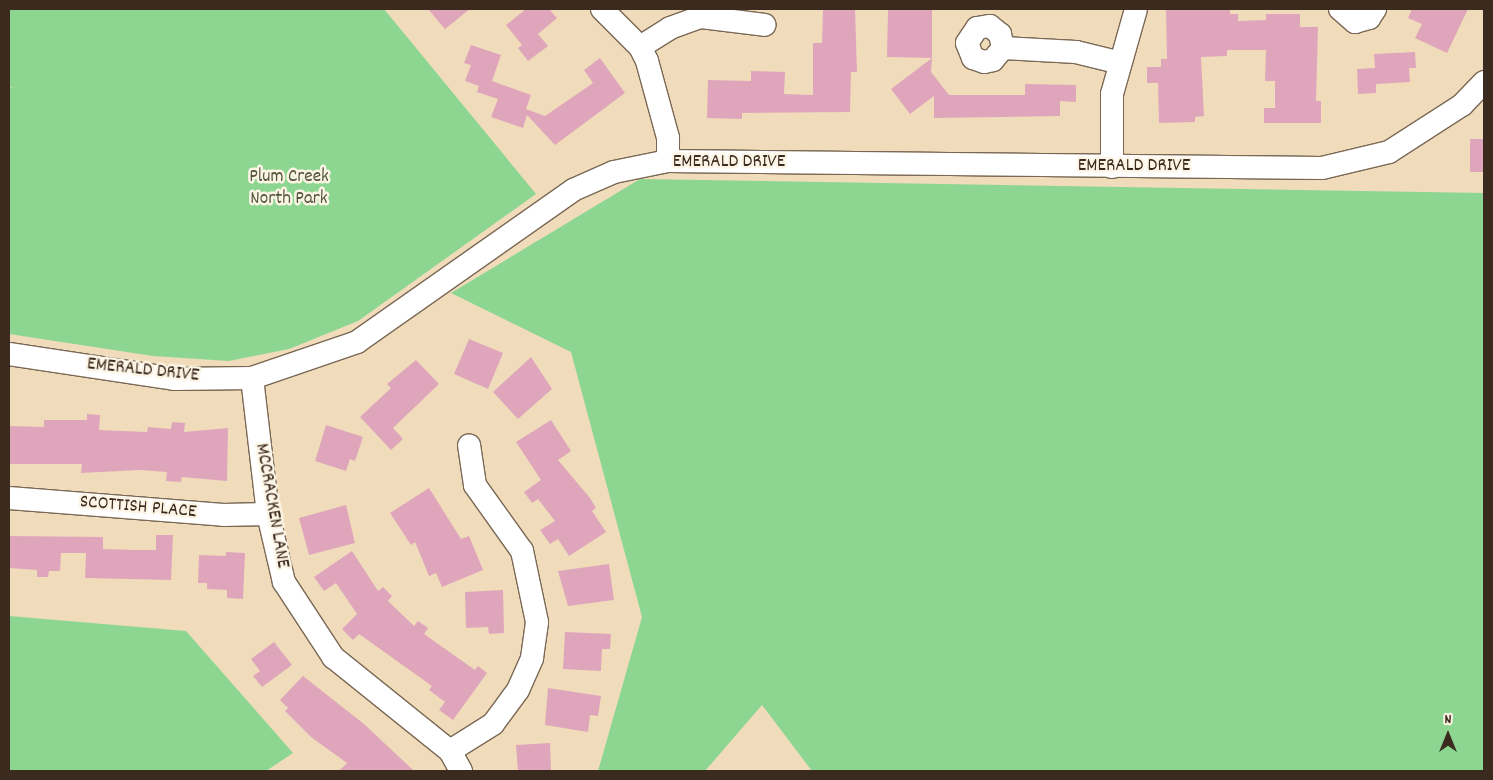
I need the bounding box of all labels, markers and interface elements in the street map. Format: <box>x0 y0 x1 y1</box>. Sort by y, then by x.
street label: EMERALD DRIVE <box>673 152 785 174</box>
street label: EMERALD DRIVE <box>1078 156 1190 178</box>
park label: Plum Creek North Park <box>249 167 329 211</box>
street label: EMERALD DRIVE <box>86 354 200 388</box>
street label: MCCRACKEN LANE <box>249 442 293 570</box>
street label: SCOTTISH PLACE <box>79 492 197 524</box>
north arrow <box>1423 710 1473 760</box>
text: N <box>1445 710 1451 730</box>

